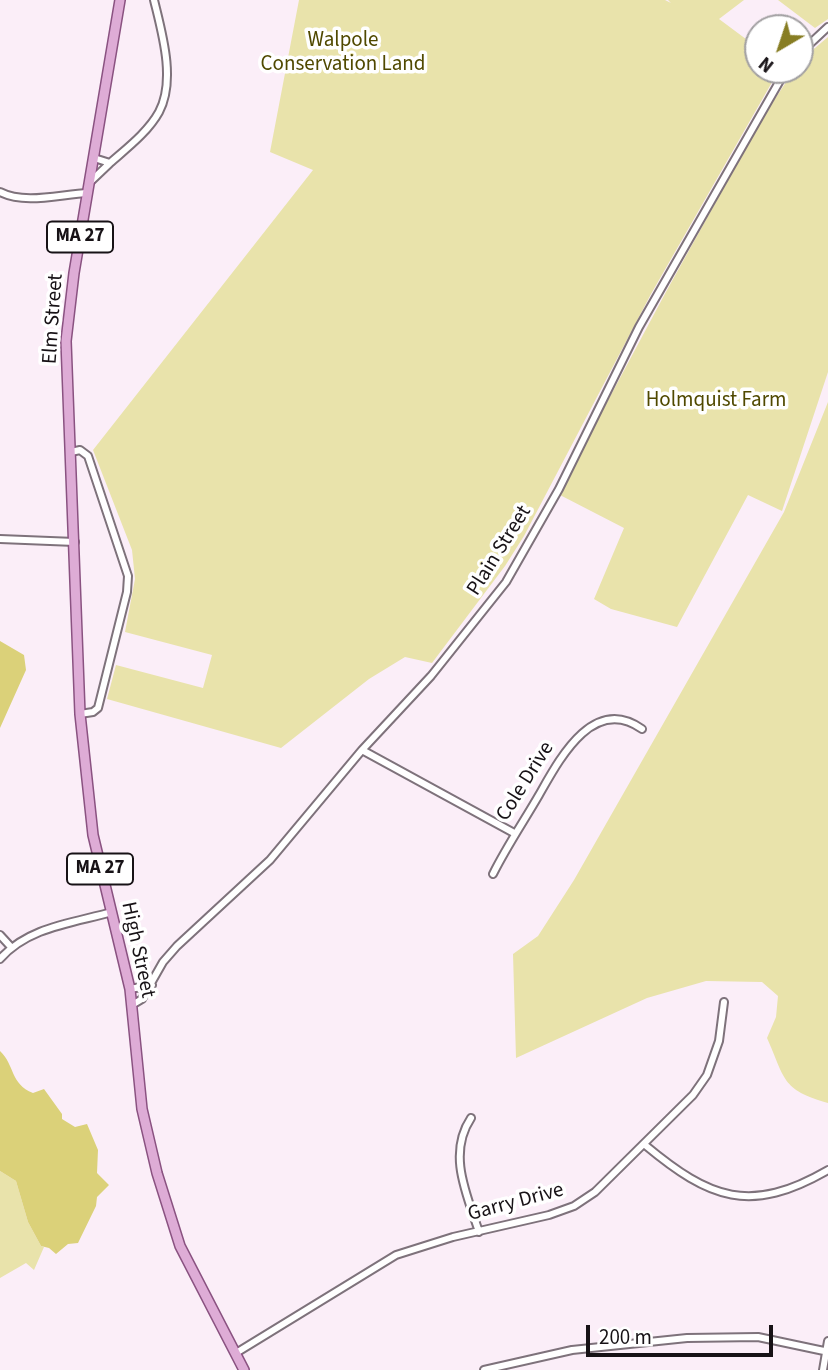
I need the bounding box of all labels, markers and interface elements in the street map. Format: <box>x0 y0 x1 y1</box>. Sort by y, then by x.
north arrow <box>744 14 814 84</box>
park label: Walpole Conservation Land <box>261 28 425 78</box>
text: N <box>753 50 780 79</box>
road number: MA 27 <box>47 221 113 252</box>
street label: Elm Street <box>38 273 70 365</box>
park label: Holmquist Farm <box>646 388 786 414</box>
street label: Plain Street <box>462 501 538 601</box>
street label: Cole Drive <box>492 738 560 826</box>
road number: MA 27 <box>67 854 133 884</box>
street label: High Street <box>115 900 159 1000</box>
street label: Garry Drive <box>465 1178 567 1228</box>
scale bar <box>590 1310 777 1354</box>
text: 200 m <box>599 1322 652 1352</box>

